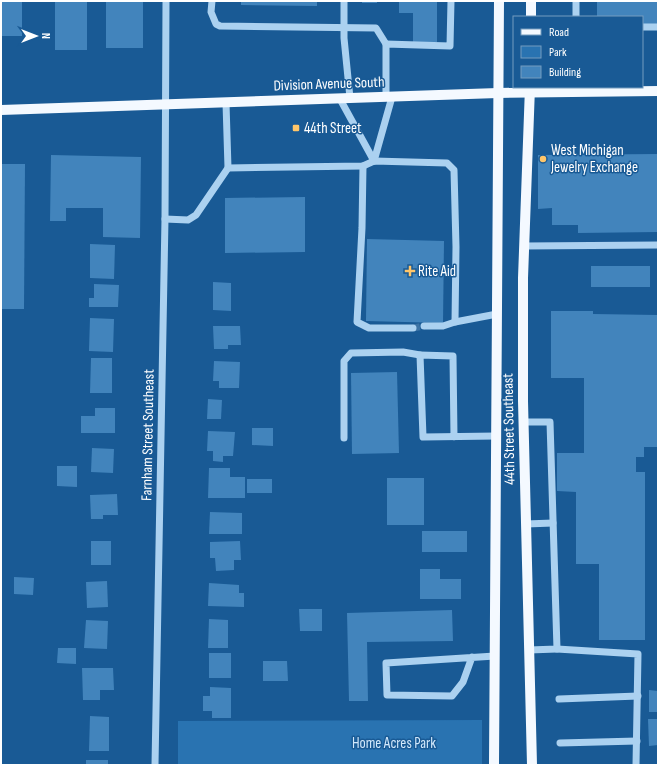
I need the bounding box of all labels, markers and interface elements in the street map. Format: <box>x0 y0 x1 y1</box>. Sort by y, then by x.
north arrow <box>16 16 56 56</box>
legend <box>513 16 643 88</box>
text: Road <box>549 25 569 40</box>
text: N <box>39 33 52 39</box>
text: Park <box>549 45 567 60</box>
text: Building <box>549 65 581 80</box>
street label: Division Avenue South <box>273 73 385 95</box>
place label: 44th Street <box>304 119 362 138</box>
marker: 44th Street <box>291 123 301 133</box>
place label: West Michigan Jewelry Exchange <box>550 141 638 177</box>
marker: West Michigan Jewelry Exchange <box>538 154 548 164</box>
place label: Rite Aid <box>418 262 456 281</box>
marker: Rite Aid <box>405 266 415 276</box>
street label: Farnham Street Southeast <box>137 369 159 501</box>
street label: 44th Street Southeast <box>499 373 519 485</box>
park label: Home Acres Park <box>352 734 436 753</box>

